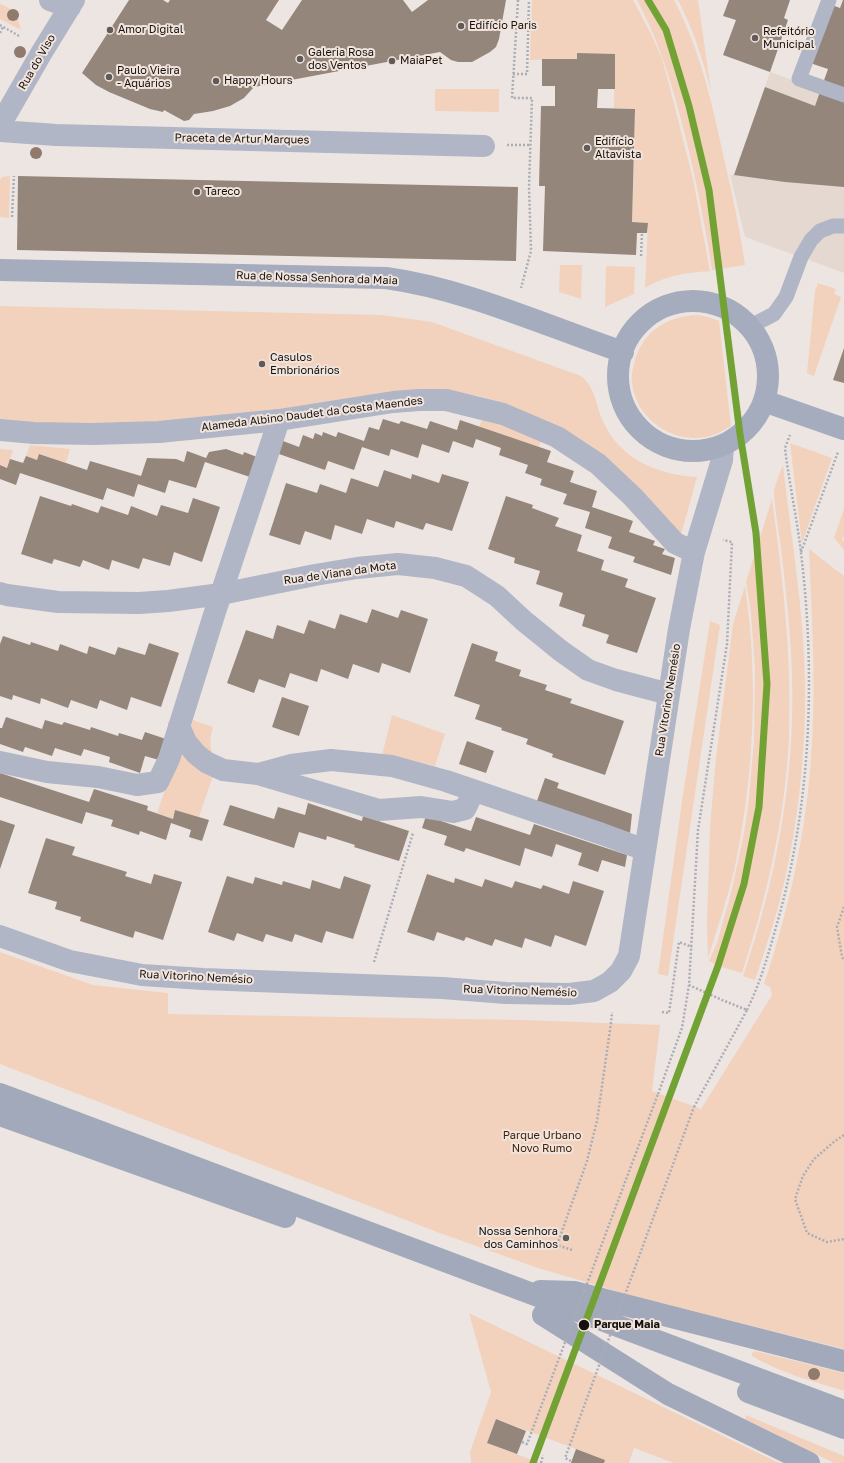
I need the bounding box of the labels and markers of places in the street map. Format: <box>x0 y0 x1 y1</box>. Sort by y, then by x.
place label: Edifício Paris <box>469 19 537 33</box>
marker: Edifício Paris <box>456 21 466 31</box>
place label: Amor Digital <box>118 23 183 37</box>
marker: Amor Digital <box>105 25 115 35</box>
place label: Refeitório Municipal <box>763 25 815 51</box>
marker: Refeitório Municipal <box>750 33 760 43</box>
place label: Galeria Rosa dos Ventos <box>308 46 374 72</box>
marker: Galeria Rosa dos Ventos <box>295 54 305 64</box>
place label: MaiaPet <box>400 54 443 68</box>
marker: MaiaPet <box>387 56 397 66</box>
place label: Paulo Vieira - Aquários <box>117 64 180 90</box>
marker: Paulo Vieira - Aquários <box>104 72 114 82</box>
place label: Happy Hours <box>224 74 293 88</box>
marker: Happy Hours <box>211 76 221 86</box>
place label: Edifício Altavista <box>595 135 641 161</box>
marker: Edifício Altavista <box>582 143 592 153</box>
place label: Tareco <box>205 185 240 199</box>
marker: Tareco <box>192 187 202 197</box>
place label: Casulos Embrionários <box>270 351 340 377</box>
marker: Casulos Embrionários <box>257 359 267 369</box>
place label: Nossa Senhora dos Caminhos <box>478 1225 558 1251</box>
marker: Nossa Senhora dos Caminhos <box>561 1233 571 1243</box>
marker: Parque Maia <box>577 1318 591 1332</box>
place label: Parque Maia <box>594 1318 660 1332</box>

